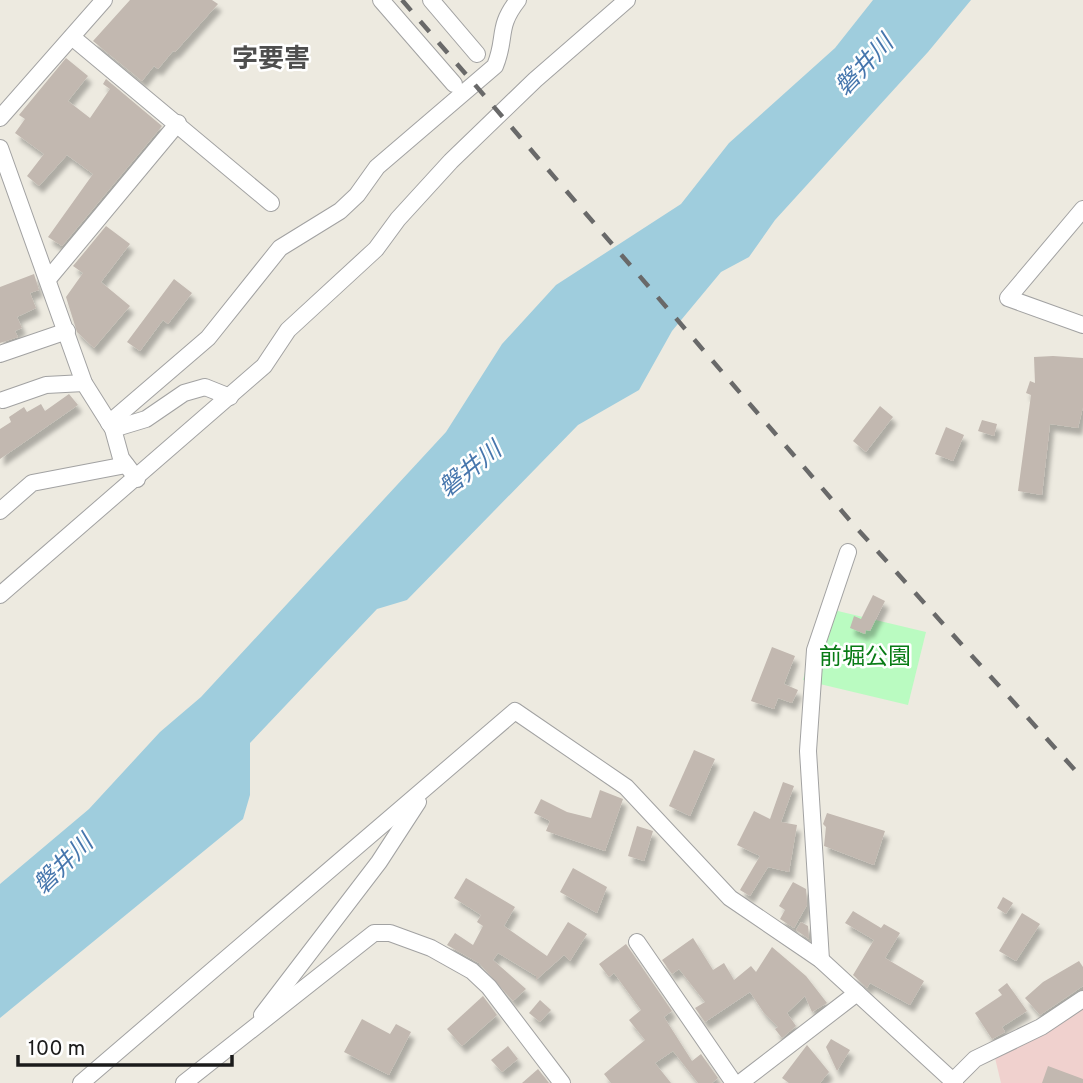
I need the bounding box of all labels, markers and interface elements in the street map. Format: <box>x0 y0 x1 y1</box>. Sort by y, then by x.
water label: 磐井川 <box>830 28 903 103</box>
district label: 字要害 <box>232 44 310 77</box>
water label: 磐井川 <box>434 434 511 505</box>
park label: 前堀公園 <box>819 644 911 673</box>
water label: 磐井川 <box>28 827 103 901</box>
scale bar <box>18 1024 231 1068</box>
text: 100 m <box>28 1036 85 1063</box>

